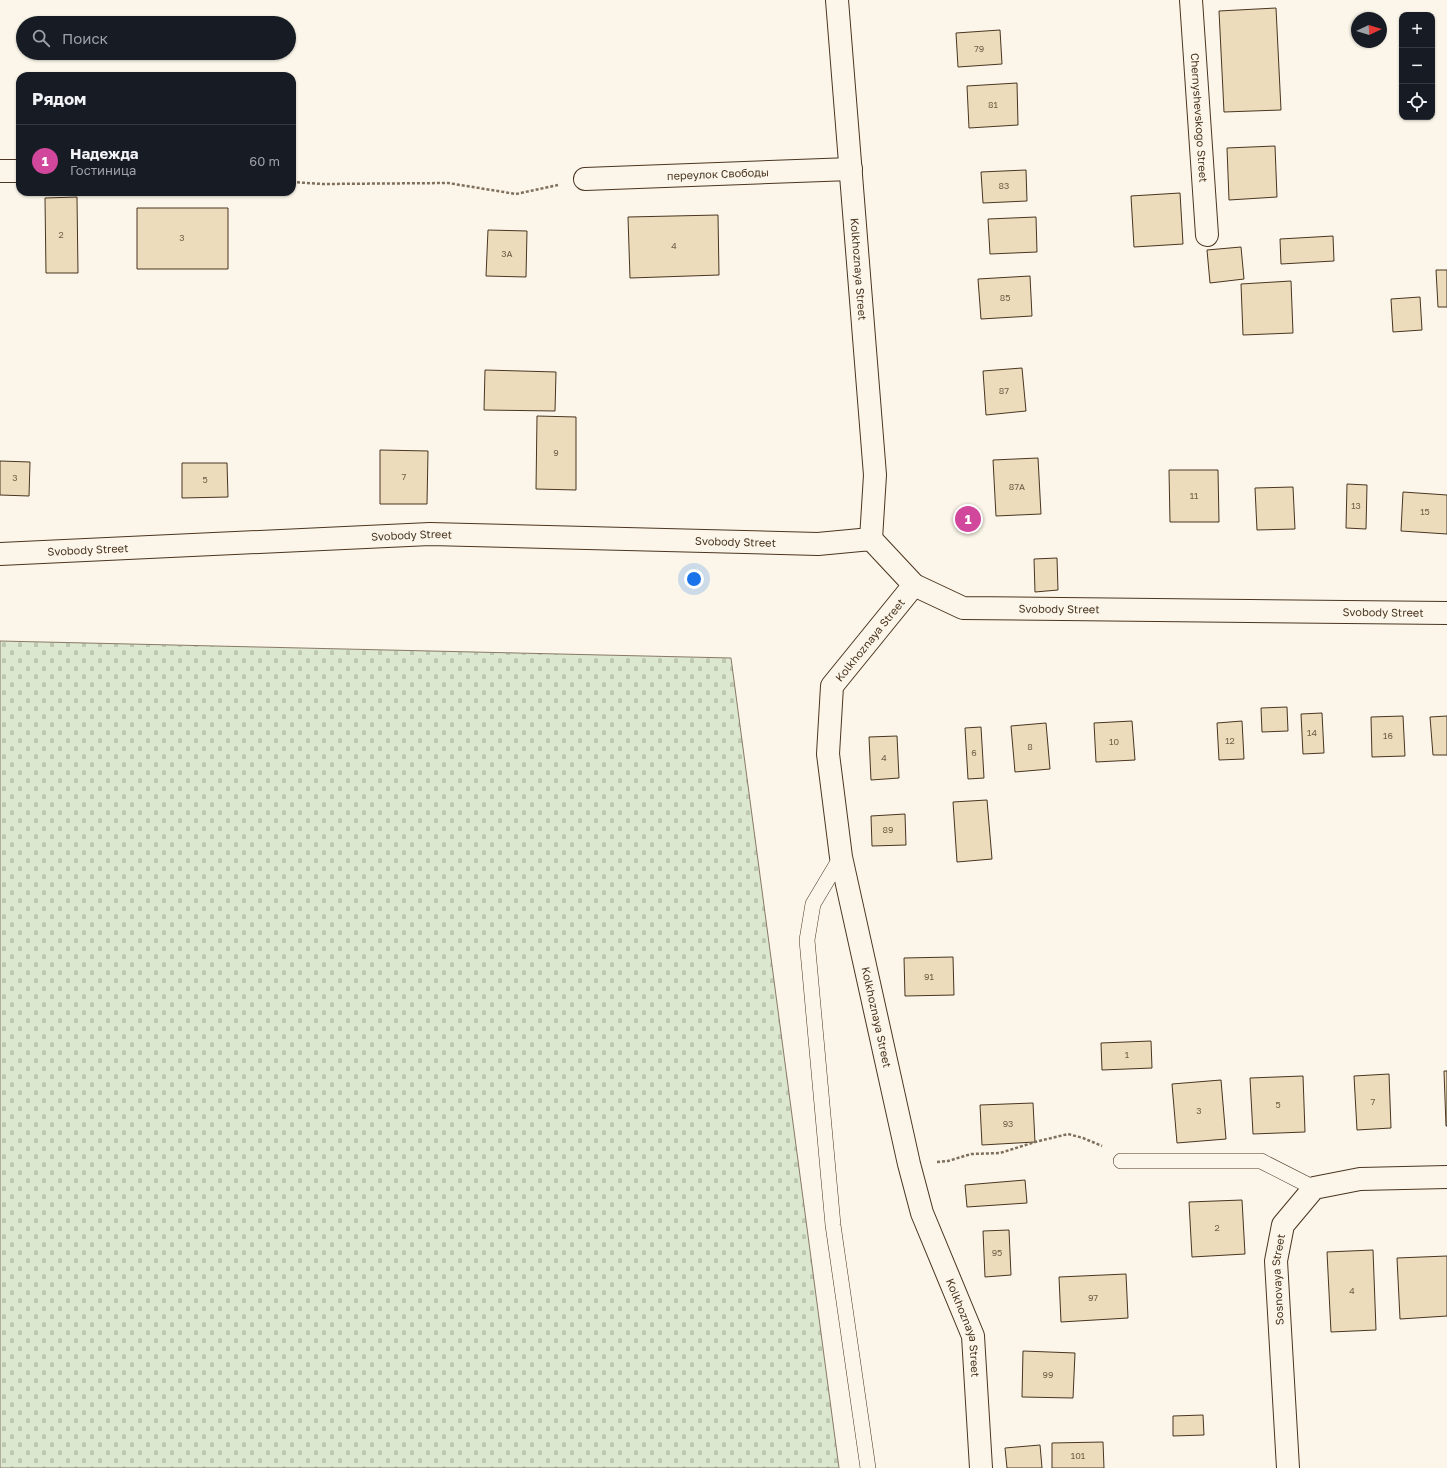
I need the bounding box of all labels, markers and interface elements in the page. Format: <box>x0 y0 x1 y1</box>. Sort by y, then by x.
north arrow <box>1351 12 1387 48</box>
map controls <box>1399 12 1435 120</box>
button: + <box>1399 12 1435 48</box>
search box <box>16 16 296 60</box>
icon: search <box>30 27 52 49</box>
text: Поиск <box>62 29 108 47</box>
house number: 79 <box>974 43 984 54</box>
button: − <box>1399 48 1435 84</box>
street label: Chernyshevskogo Street <box>1189 53 1210 183</box>
button: locate <box>1399 84 1435 120</box>
text: Рядом <box>32 88 86 109</box>
house number: 81 <box>988 99 999 110</box>
text: Надежда <box>70 144 139 162</box>
text: 1 <box>42 153 48 169</box>
text: 60 m <box>249 153 280 169</box>
text: Гостиница <box>70 162 136 178</box>
street label: переулок Свободы <box>667 165 769 182</box>
house number: 83 <box>999 180 1009 191</box>
street label: Kolkhoznaya Street <box>848 217 870 321</box>
house number: 2 <box>58 229 64 240</box>
house number: 3 <box>179 232 185 243</box>
house number: 4 <box>671 240 677 251</box>
house number: 3А <box>501 248 513 259</box>
house number: 85 <box>1000 292 1010 303</box>
house number: 87 <box>999 385 1009 396</box>
house number: 9 <box>553 447 559 458</box>
house number: 7 <box>402 471 407 482</box>
house number: 3 <box>12 472 18 483</box>
house number: 5 <box>202 474 208 485</box>
house number: 87А <box>1009 481 1025 492</box>
house number: 11 <box>1190 490 1199 501</box>
house number: 13 <box>1351 500 1361 511</box>
pin: 1 <box>955 504 981 534</box>
house number: 15 <box>1420 506 1430 517</box>
street label: Svobody Street <box>371 527 452 543</box>
street label: Svobody Street <box>695 534 776 549</box>
street label: Svobody Street <box>47 541 129 558</box>
your location <box>684 569 704 589</box>
street label: Kolkhoznaya Street <box>832 596 907 684</box>
street label: Svobody Street <box>1018 602 1100 615</box>
street label: Svobody Street <box>1342 605 1424 619</box>
house number: 14 <box>1307 727 1317 738</box>
house number: 16 <box>1383 730 1393 741</box>
house number: 12 <box>1225 735 1235 746</box>
house number: 10 <box>1109 736 1119 747</box>
house number: 8 <box>1027 741 1033 752</box>
house number: 6 <box>971 747 977 758</box>
house number: 4 <box>881 752 887 763</box>
house number: 89 <box>883 824 893 835</box>
street label: Kolkhoznaya Street <box>859 965 894 1069</box>
house number: 91 <box>924 971 935 982</box>
house number: 1 <box>1125 1049 1130 1060</box>
house number: 7 <box>1371 1096 1376 1107</box>
house number: 5 <box>1275 1099 1281 1110</box>
house number: 3 <box>1196 1105 1202 1116</box>
house number: 93 <box>1003 1118 1013 1129</box>
house number: 2 <box>1214 1222 1220 1233</box>
street label: Sosnovaya Street <box>1269 1233 1287 1326</box>
house number: 95 <box>992 1247 1002 1258</box>
street label: Kolkhoznaya Street <box>944 1276 982 1377</box>
house number: 4 <box>1349 1285 1355 1296</box>
house number: 97 <box>1088 1292 1098 1303</box>
house number: 99 <box>1043 1369 1053 1380</box>
house number: 101 <box>1071 1450 1086 1461</box>

